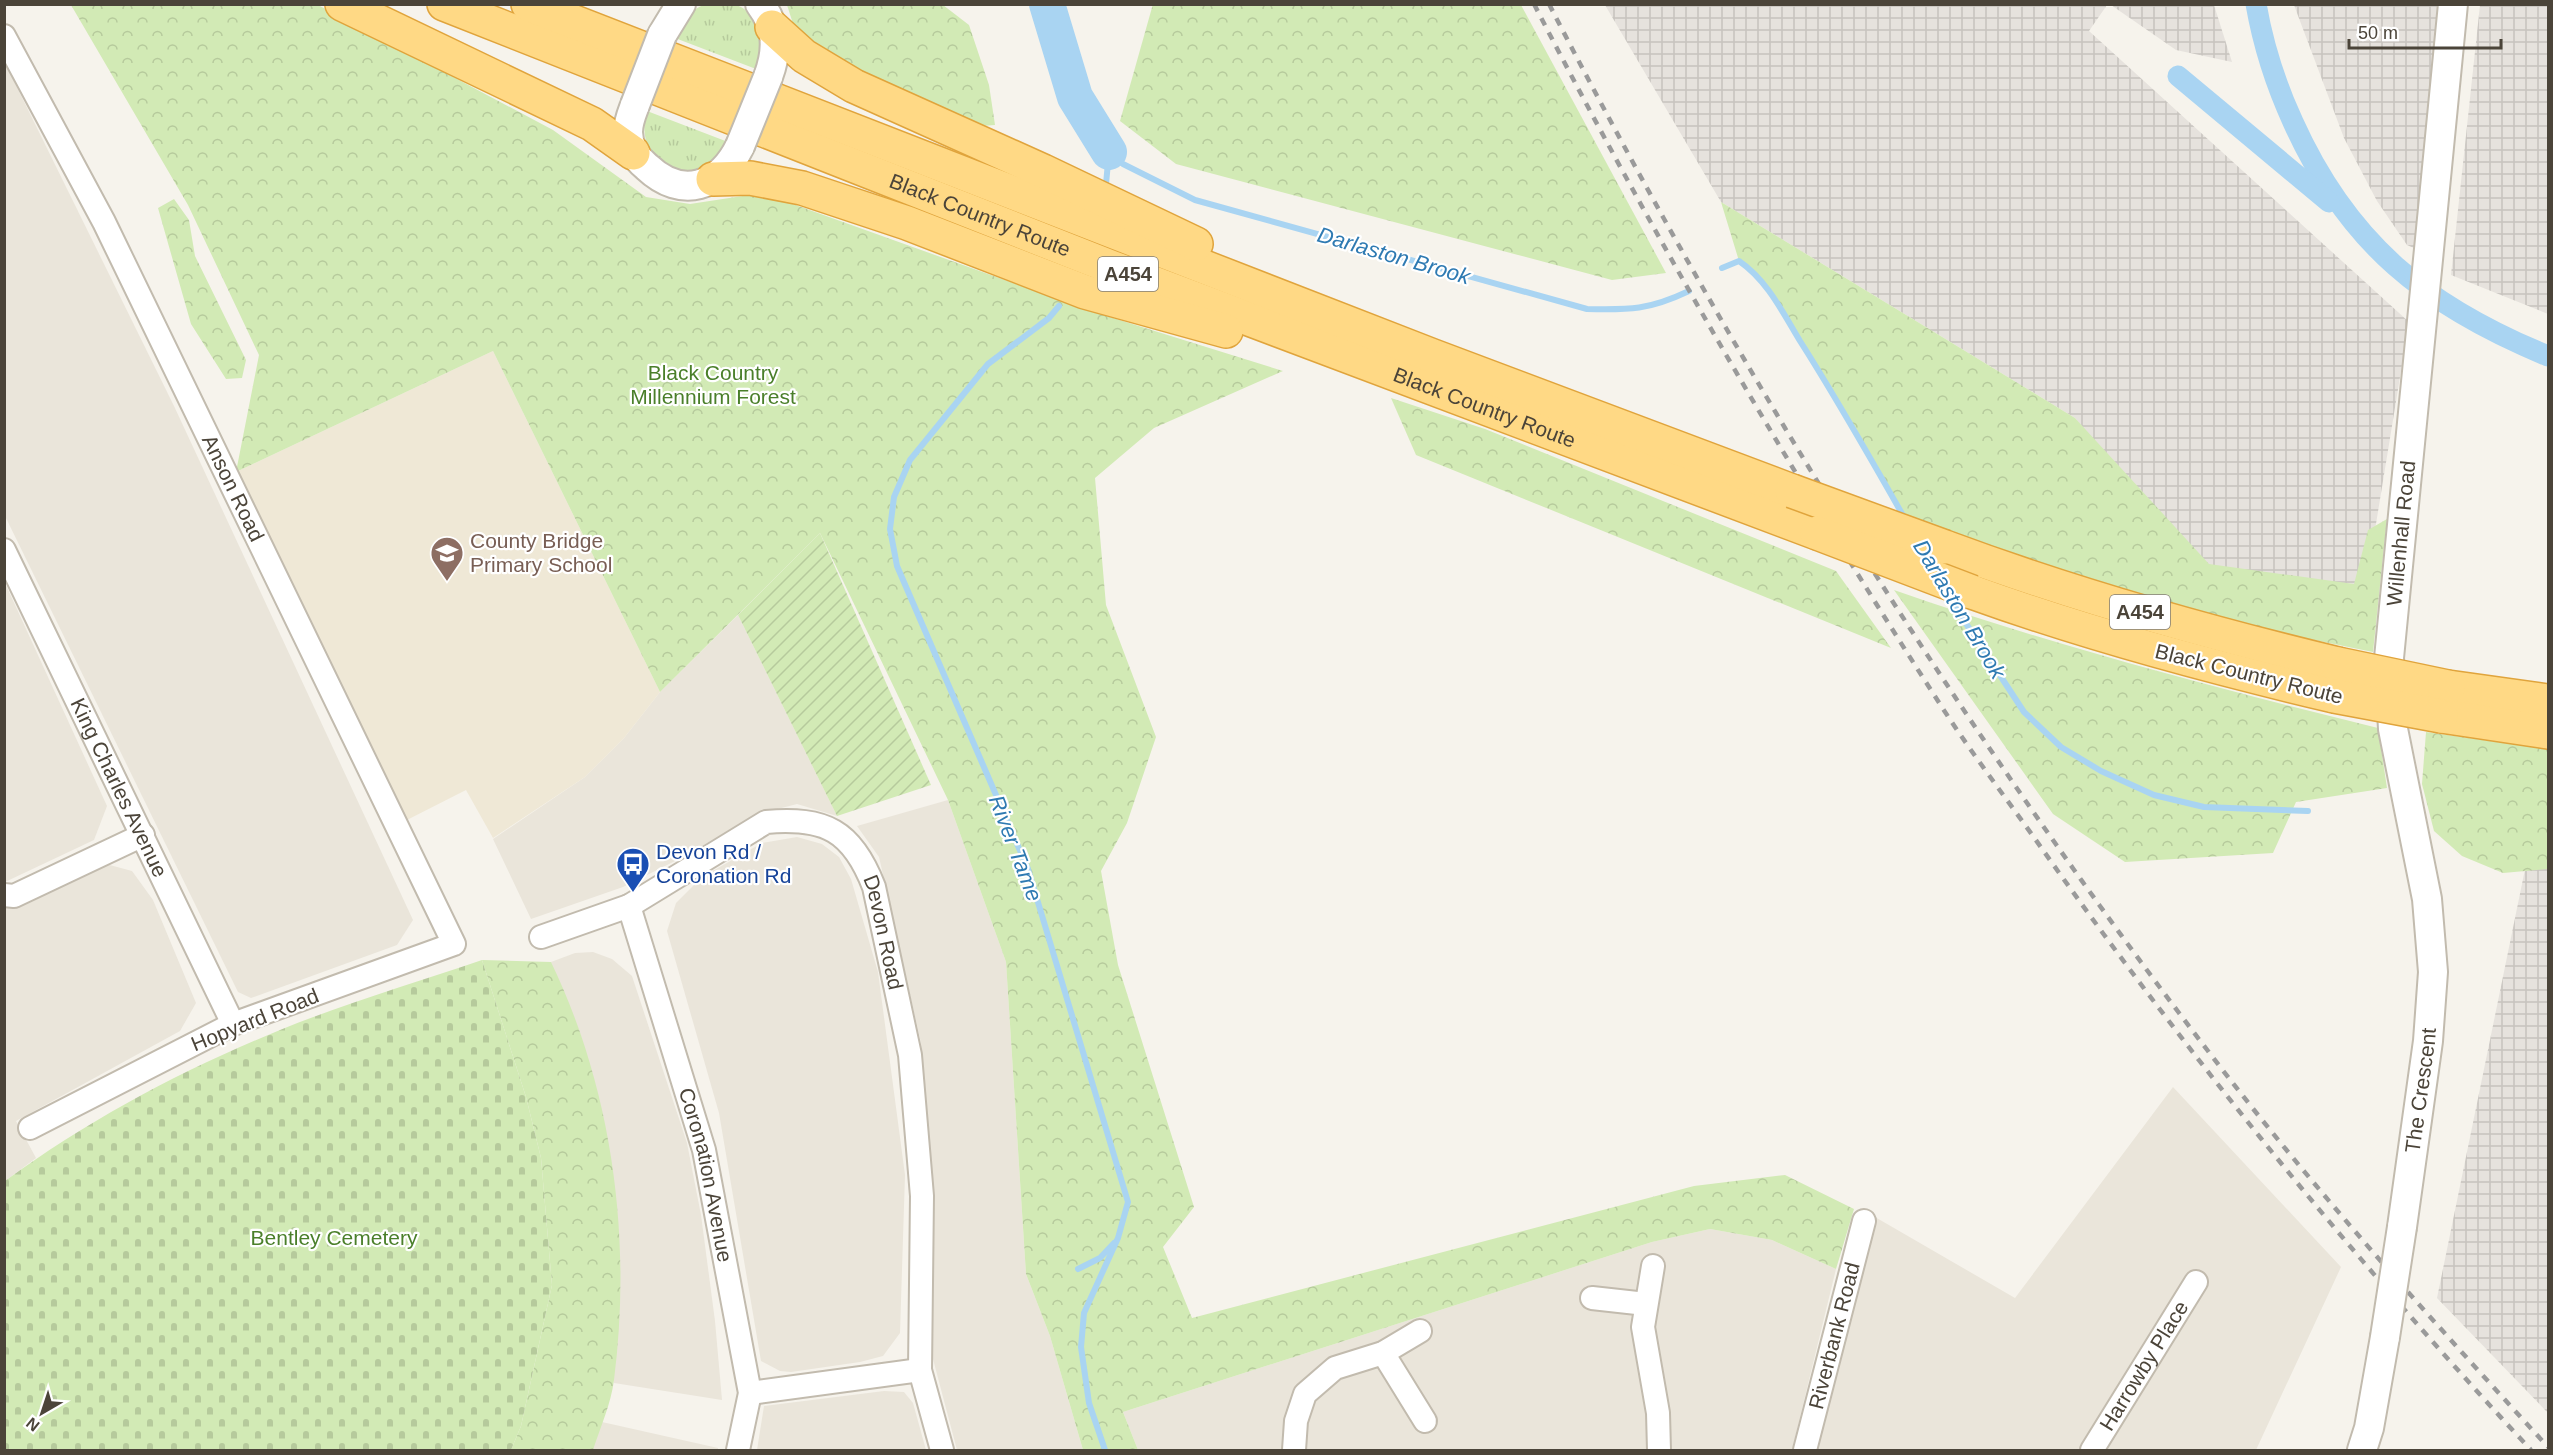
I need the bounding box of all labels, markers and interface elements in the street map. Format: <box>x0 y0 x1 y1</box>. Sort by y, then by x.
scale bar <box>2349 12 2500 50</box>
text: 50 m <box>2358 23 2398 43</box>
street label: Black Country Route <box>886 169 1074 261</box>
water label: Darlaston Brook <box>1315 222 1474 290</box>
road number: A454 <box>1098 257 1158 291</box>
park label: Black Country Millennium Forest <box>630 361 796 408</box>
street label: Black Country Route <box>1390 362 1579 452</box>
street label: Anson Road <box>198 431 269 545</box>
street label: Willenhall Road <box>2382 459 2419 607</box>
place label: County Bridge Primary School <box>470 529 612 576</box>
school or university icon: County Bridge Primary School <box>429 535 465 582</box>
water label: Darlaston Brook <box>1908 535 2011 684</box>
road number: A454 <box>2110 595 2170 629</box>
street label: Black Country Route <box>2153 639 2345 708</box>
street label: King Charles Avenue <box>66 694 172 881</box>
water label: River Tame <box>984 792 1047 905</box>
place label: Devon Rd / Coronation Rd <box>656 840 791 887</box>
bus stop icon: Devon Rd / Coronation Rd <box>615 846 651 893</box>
street label: Devon Road <box>859 871 908 992</box>
street label: Hopyard Road <box>188 984 322 1056</box>
street label: The Crescent <box>2400 1027 2440 1154</box>
street label: Coronation Avenue <box>675 1085 737 1264</box>
park label: Bentley Cemetery <box>251 1226 418 1249</box>
street label: Riverbank Road <box>1804 1260 1864 1411</box>
street label: Harrowby Place <box>2095 1296 2192 1435</box>
north arrow <box>12 1383 72 1443</box>
text: N <box>23 1414 43 1435</box>

